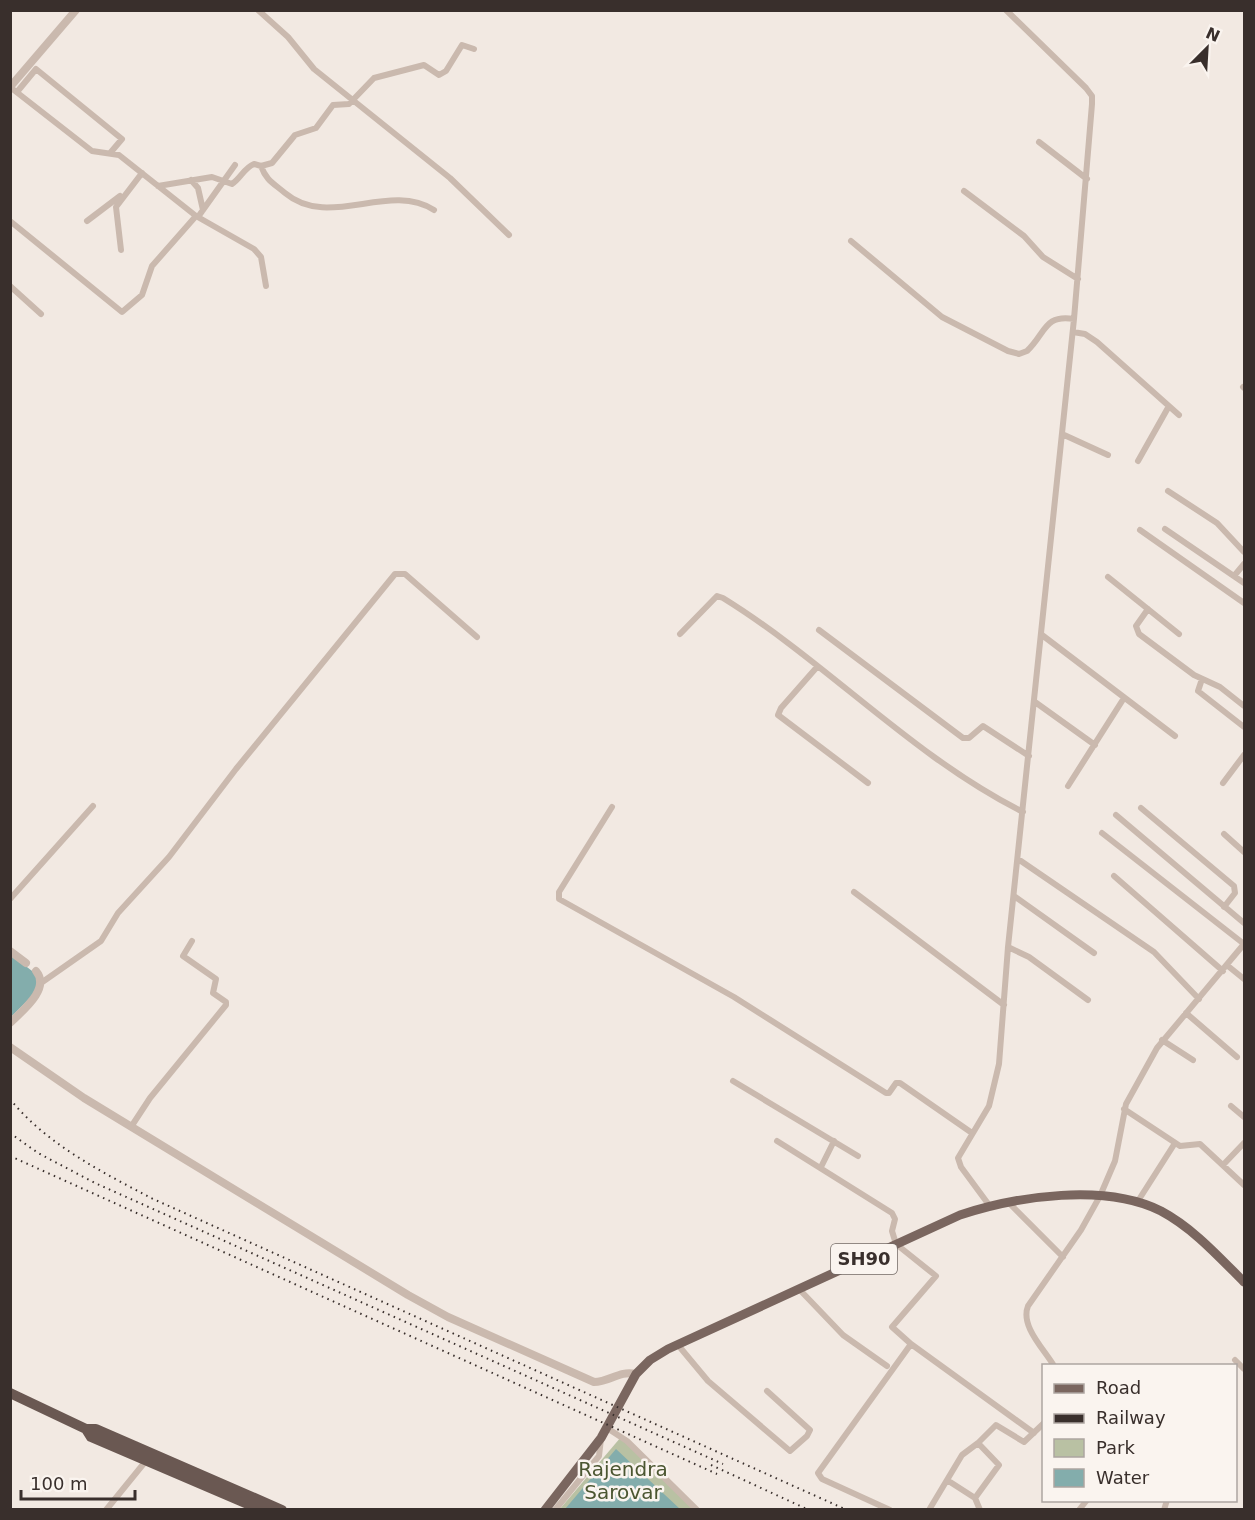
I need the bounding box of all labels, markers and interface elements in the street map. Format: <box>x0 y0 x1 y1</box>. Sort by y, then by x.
north arrow <box>1177 18 1237 78</box>
text: N <box>1203 23 1223 46</box>
road number: SH90 <box>831 1244 897 1274</box>
legend <box>1042 1364 1237 1502</box>
text: Road <box>1096 1377 1141 1398</box>
text: Railway <box>1096 1407 1166 1428</box>
text: Park <box>1096 1437 1135 1458</box>
park label: Rajendra Sarovar <box>578 1457 668 1504</box>
scale bar <box>21 1463 135 1501</box>
text: Water <box>1096 1467 1150 1488</box>
text: 100 m <box>30 1473 88 1494</box>

